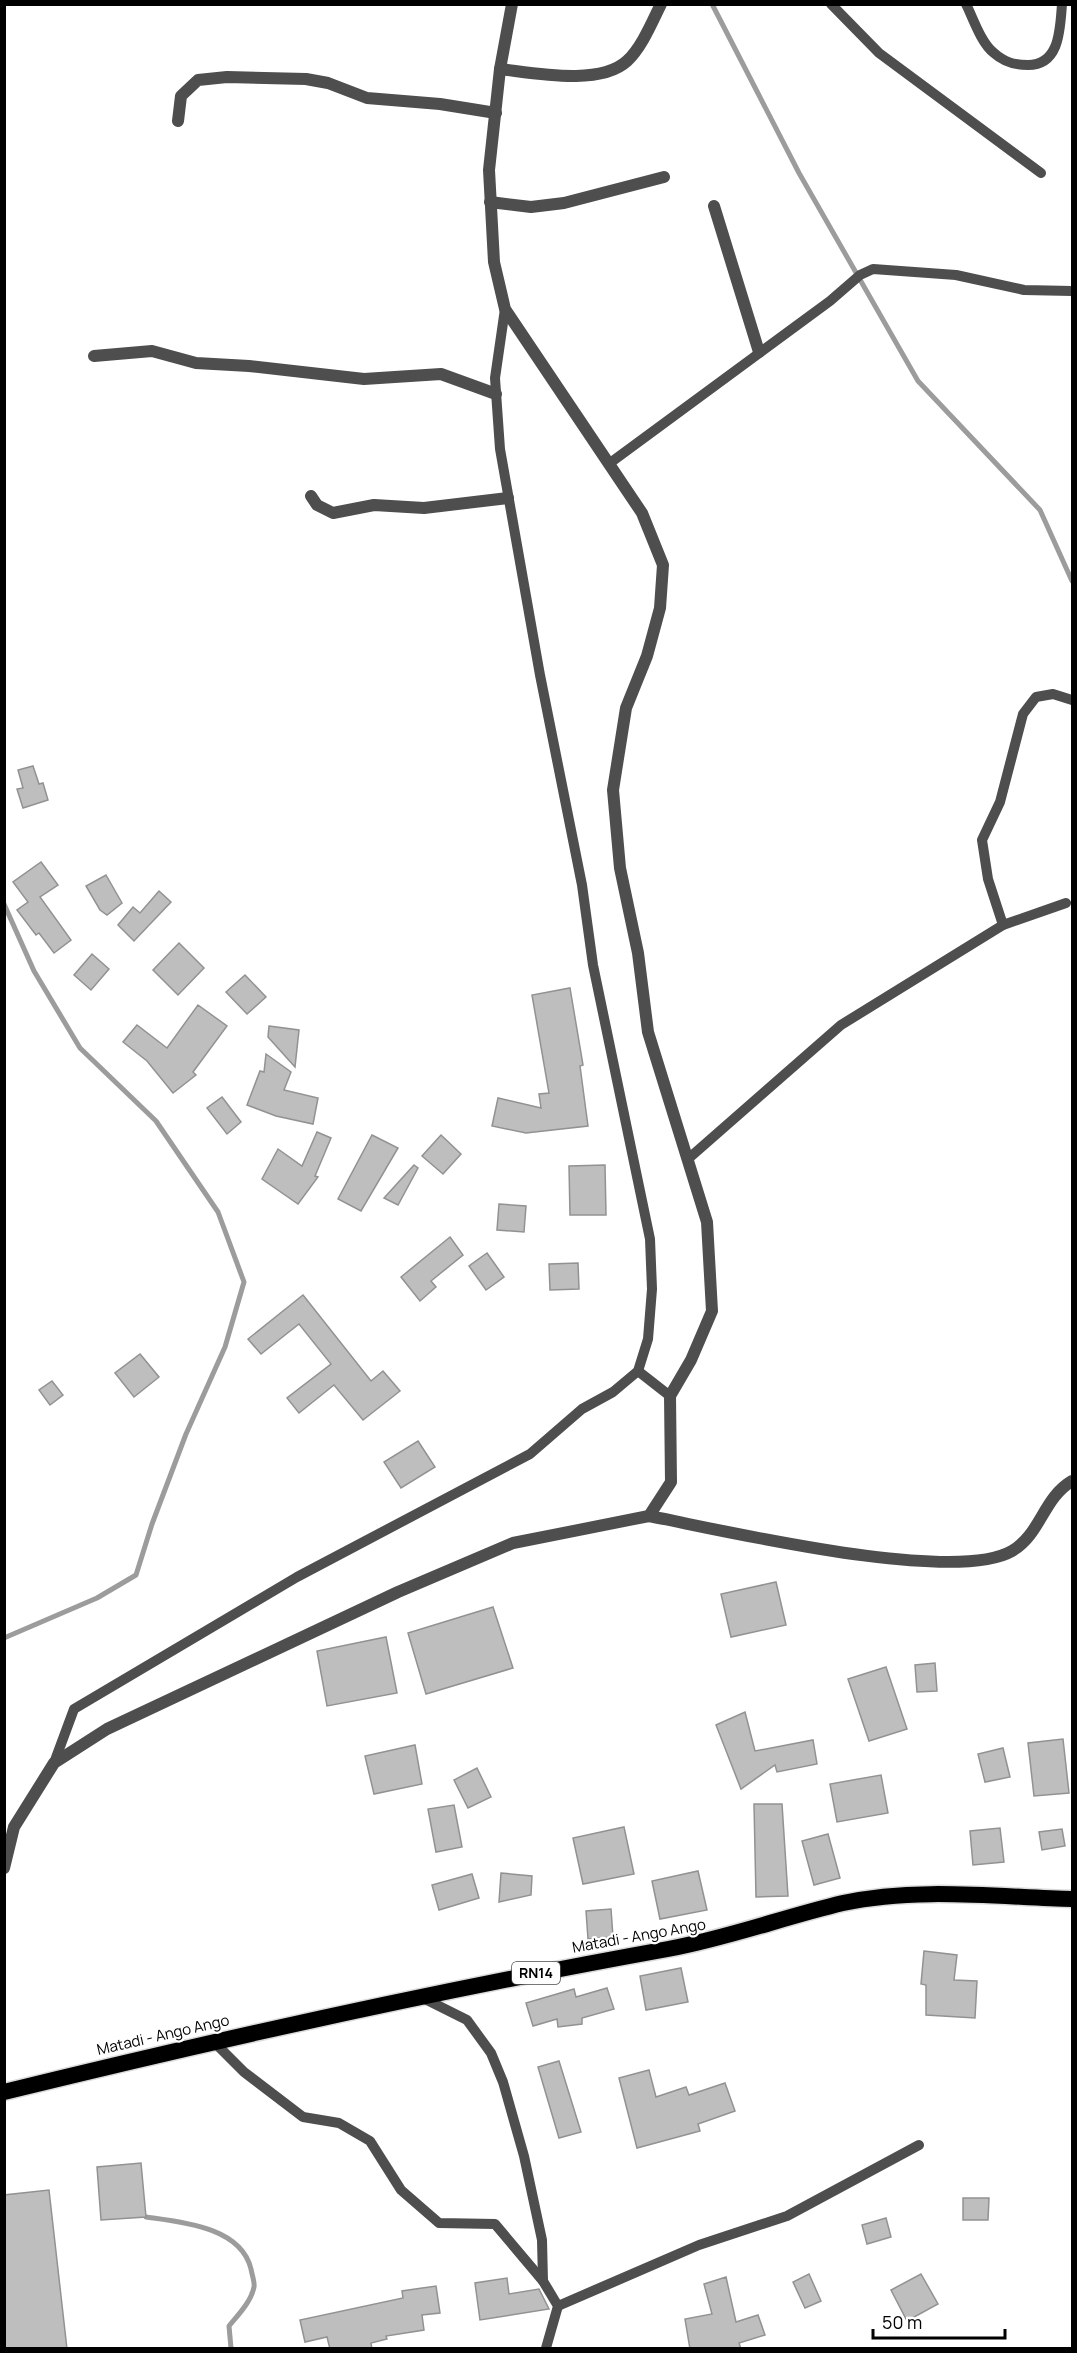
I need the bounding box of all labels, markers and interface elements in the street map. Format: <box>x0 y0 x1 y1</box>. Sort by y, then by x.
street label: Matadi - Ango Ango <box>570 1913 707 1958</box>
road number: RN14 <box>512 1962 560 1984</box>
street label: Matadi - Ango Ango <box>95 2009 231 2060</box>
scale bar <box>873 2302 1005 2340</box>
text: 50 m <box>882 2310 922 2334</box>

